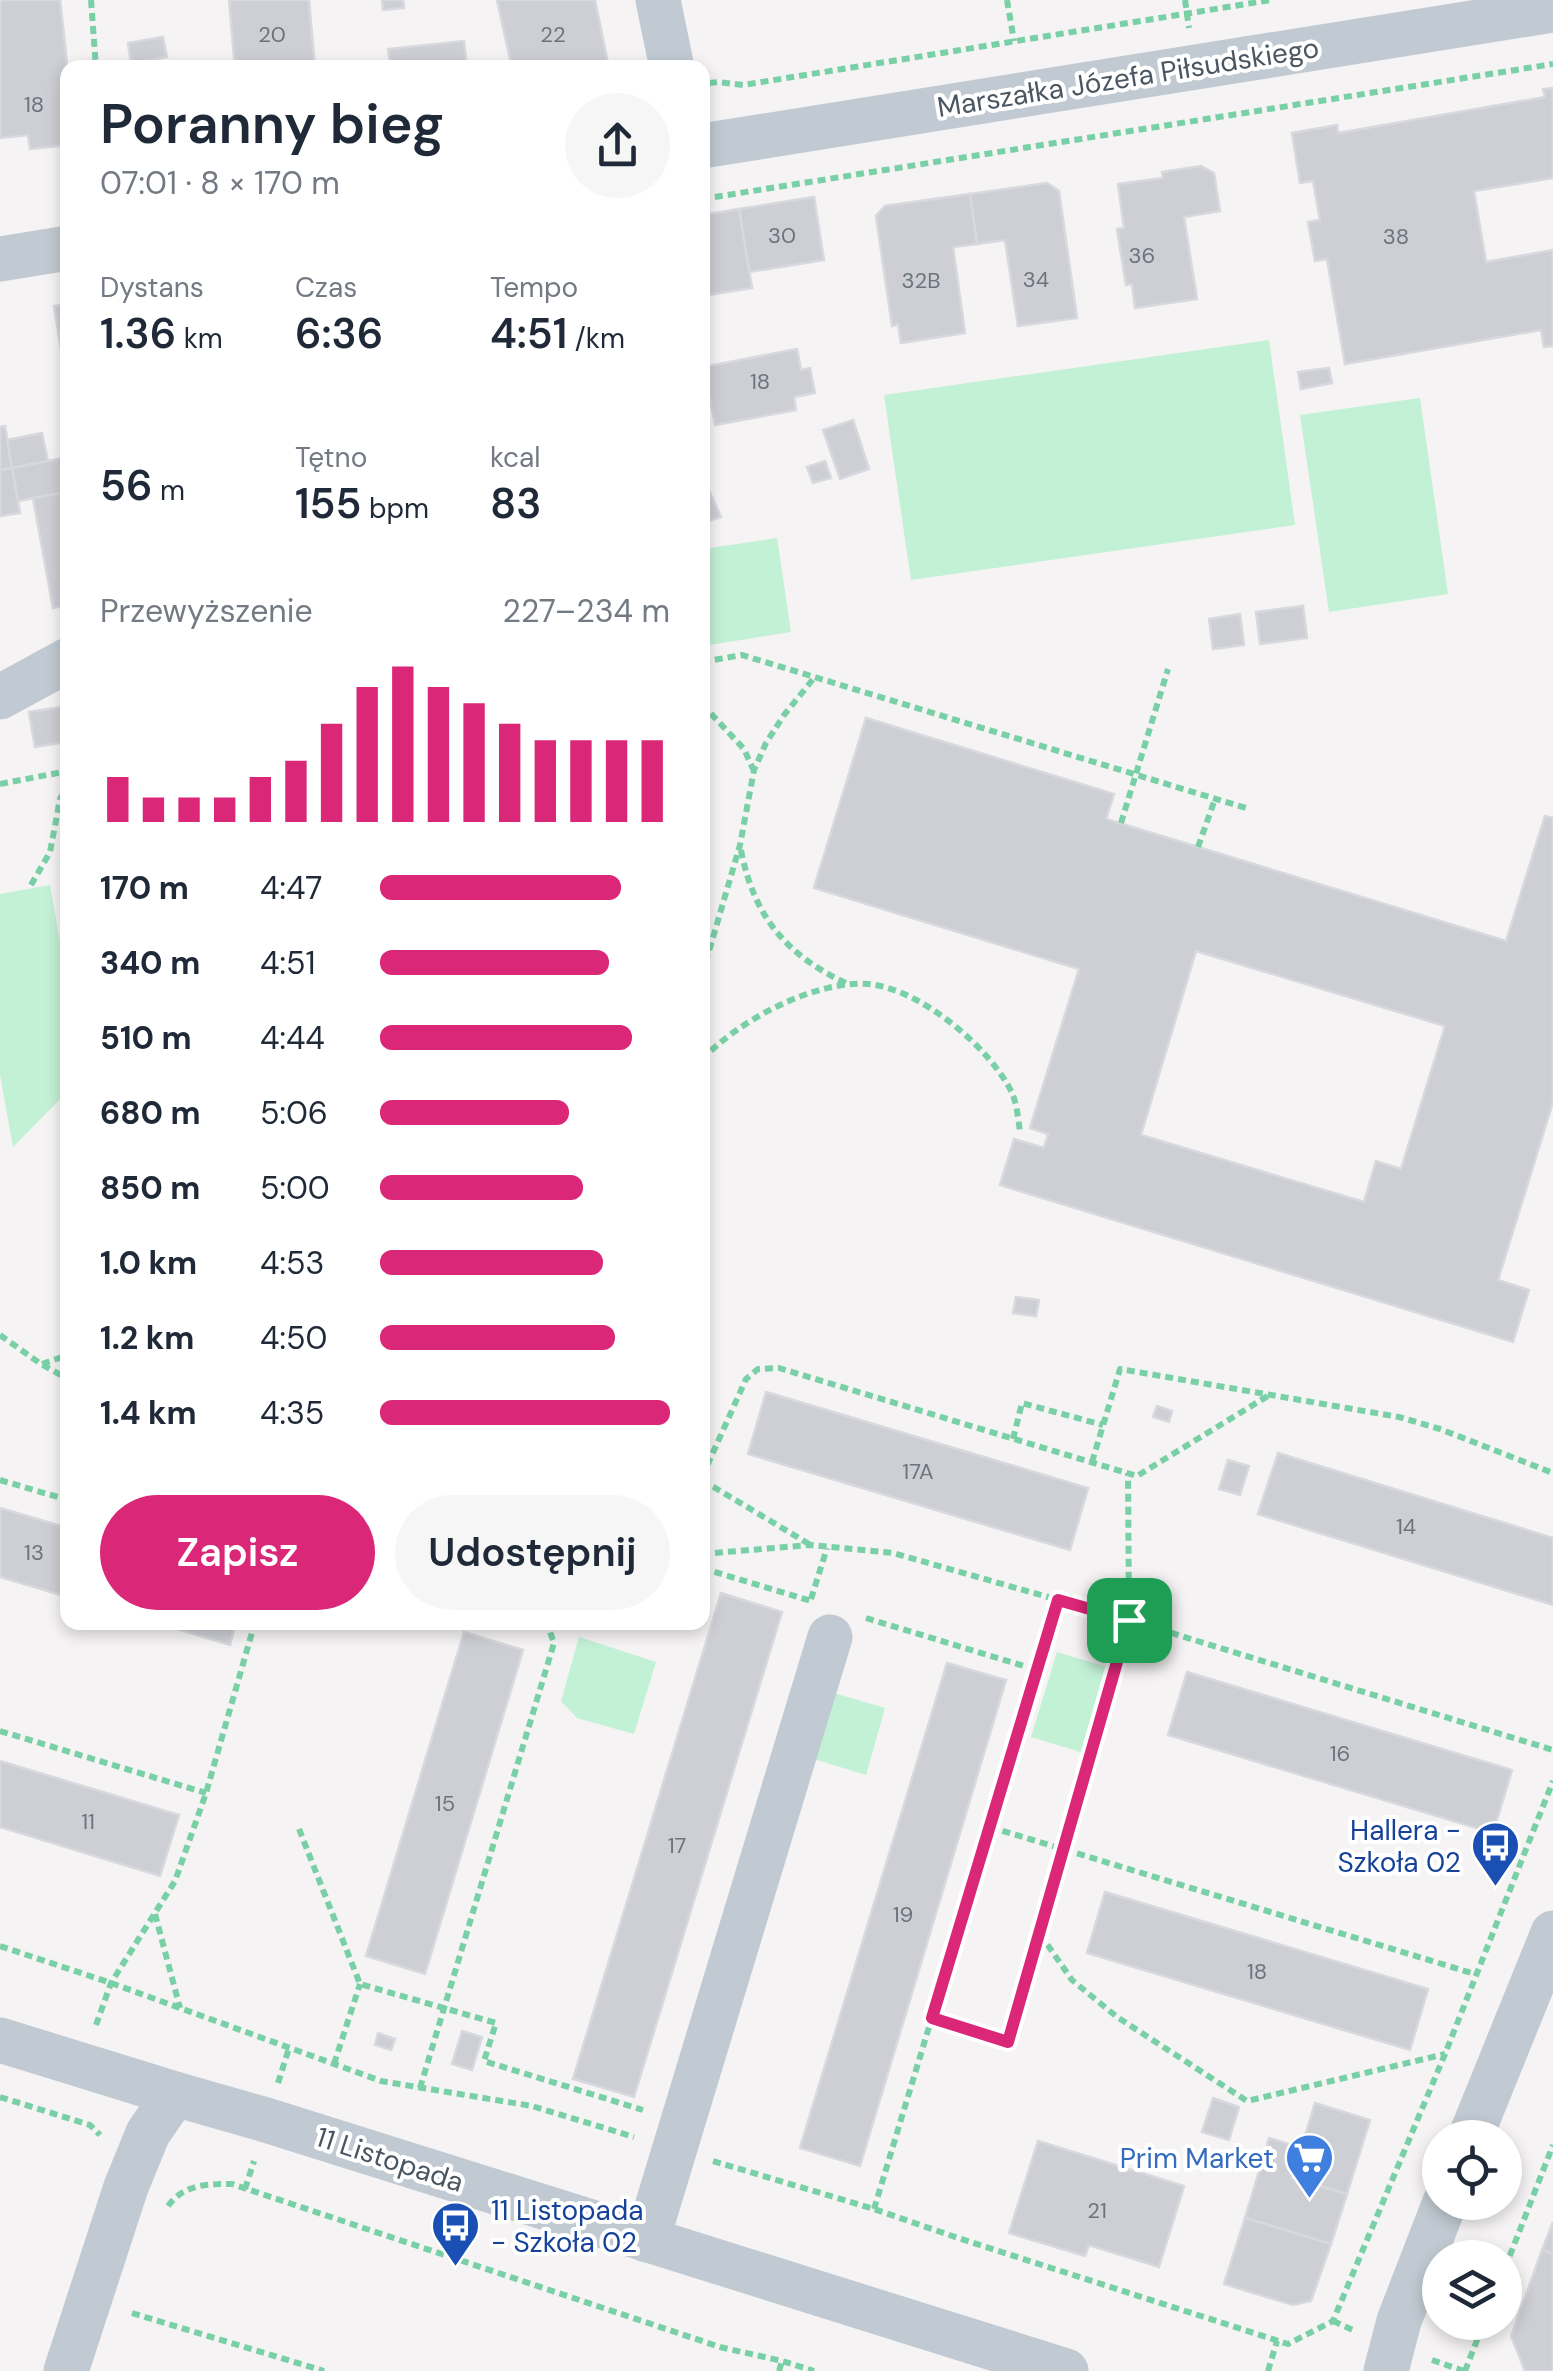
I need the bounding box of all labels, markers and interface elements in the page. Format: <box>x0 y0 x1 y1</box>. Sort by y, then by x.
house number: 20 <box>258 20 286 49</box>
house number: 22 <box>540 20 566 49</box>
street label: Marszałka Józefa Piłsudskiego <box>935 29 1322 126</box>
text: Poranny bieg <box>100 88 444 160</box>
house number: 18 <box>24 90 44 119</box>
button: share <box>565 93 670 198</box>
text: 07:01 · 8 × 170 m <box>100 162 340 204</box>
house number: 30 <box>768 221 796 250</box>
house number: 38 <box>1383 222 1409 251</box>
house number: 36 <box>1129 241 1155 270</box>
house number: 34 <box>1023 265 1049 294</box>
house number: 32B <box>902 266 940 295</box>
text: Dystans <box>100 269 204 306</box>
text: Czas <box>295 269 357 306</box>
text: Tempo <box>490 269 578 306</box>
text: 1.36 <box>100 306 176 361</box>
text: 6:36 <box>295 306 383 361</box>
text: 4:51 <box>490 306 567 361</box>
text: km <box>176 320 223 357</box>
text: /km <box>567 320 625 357</box>
house number: 18 <box>750 367 770 396</box>
text: Tętno <box>295 439 367 476</box>
text: kcal <box>490 439 541 476</box>
text: 56 <box>100 458 153 513</box>
text: m <box>153 472 185 509</box>
text: 155 <box>295 476 362 531</box>
text: 83 <box>490 476 541 531</box>
text: bpm <box>362 490 429 527</box>
text: Przewyższenie <box>100 590 313 632</box>
text: 227–234 m <box>502 590 670 632</box>
text: 170 m <box>100 867 189 909</box>
text: 4:47 <box>260 867 322 909</box>
text: 340 m <box>100 942 200 984</box>
text: 4:51 <box>260 942 315 984</box>
text: 510 m <box>100 1017 192 1059</box>
text: 4:44 <box>260 1017 325 1059</box>
text: 680 m <box>100 1092 201 1134</box>
text: 5:06 <box>260 1092 328 1134</box>
text: 850 m <box>100 1167 200 1209</box>
text: 5:00 <box>260 1167 330 1209</box>
text: 1.0 km <box>100 1242 197 1284</box>
text: 4:53 <box>260 1242 324 1284</box>
text: 1.2 km <box>100 1317 194 1359</box>
text: 4:50 <box>260 1317 327 1359</box>
text: 1.4 km <box>100 1392 197 1434</box>
text: 4:35 <box>260 1392 324 1434</box>
house number: 17A <box>902 1457 934 1486</box>
button: Zapisz <box>100 1495 375 1610</box>
button: Udostępnij <box>395 1495 670 1610</box>
house number: 14 <box>1396 1512 1416 1541</box>
house number: 13 <box>24 1538 44 1567</box>
pin <box>1087 1578 1172 1663</box>
icon: arrive <box>1102 1593 1157 1648</box>
house number: 16 <box>1330 1739 1350 1768</box>
house number: 15 <box>435 1789 455 1818</box>
house number: 11 <box>81 1807 95 1836</box>
place label: Hallera - Szkoła 02 <box>1338 1812 1461 1881</box>
bus stop icon: Hallera - Szkoła 02 <box>1470 1820 1522 1888</box>
house number: 17 <box>668 1831 686 1860</box>
house number: 19 <box>893 1900 913 1929</box>
house number: 18 <box>1247 1957 1267 1986</box>
street label: 11 Listopada <box>312 2118 468 2201</box>
map controls <box>1422 2120 1522 2340</box>
button: locate <box>1422 2120 1522 2220</box>
supermarket icon: Prim Market <box>1283 2132 1335 2200</box>
place label: Prim Market <box>1120 2140 1274 2177</box>
place label: 11 Listopada - Szkoła 02 <box>491 2192 644 2261</box>
house number: 21 <box>1087 2196 1107 2225</box>
bus stop icon: 11 Listopada - Szkoła 02 <box>430 2200 482 2268</box>
button: layers <box>1422 2240 1522 2340</box>

